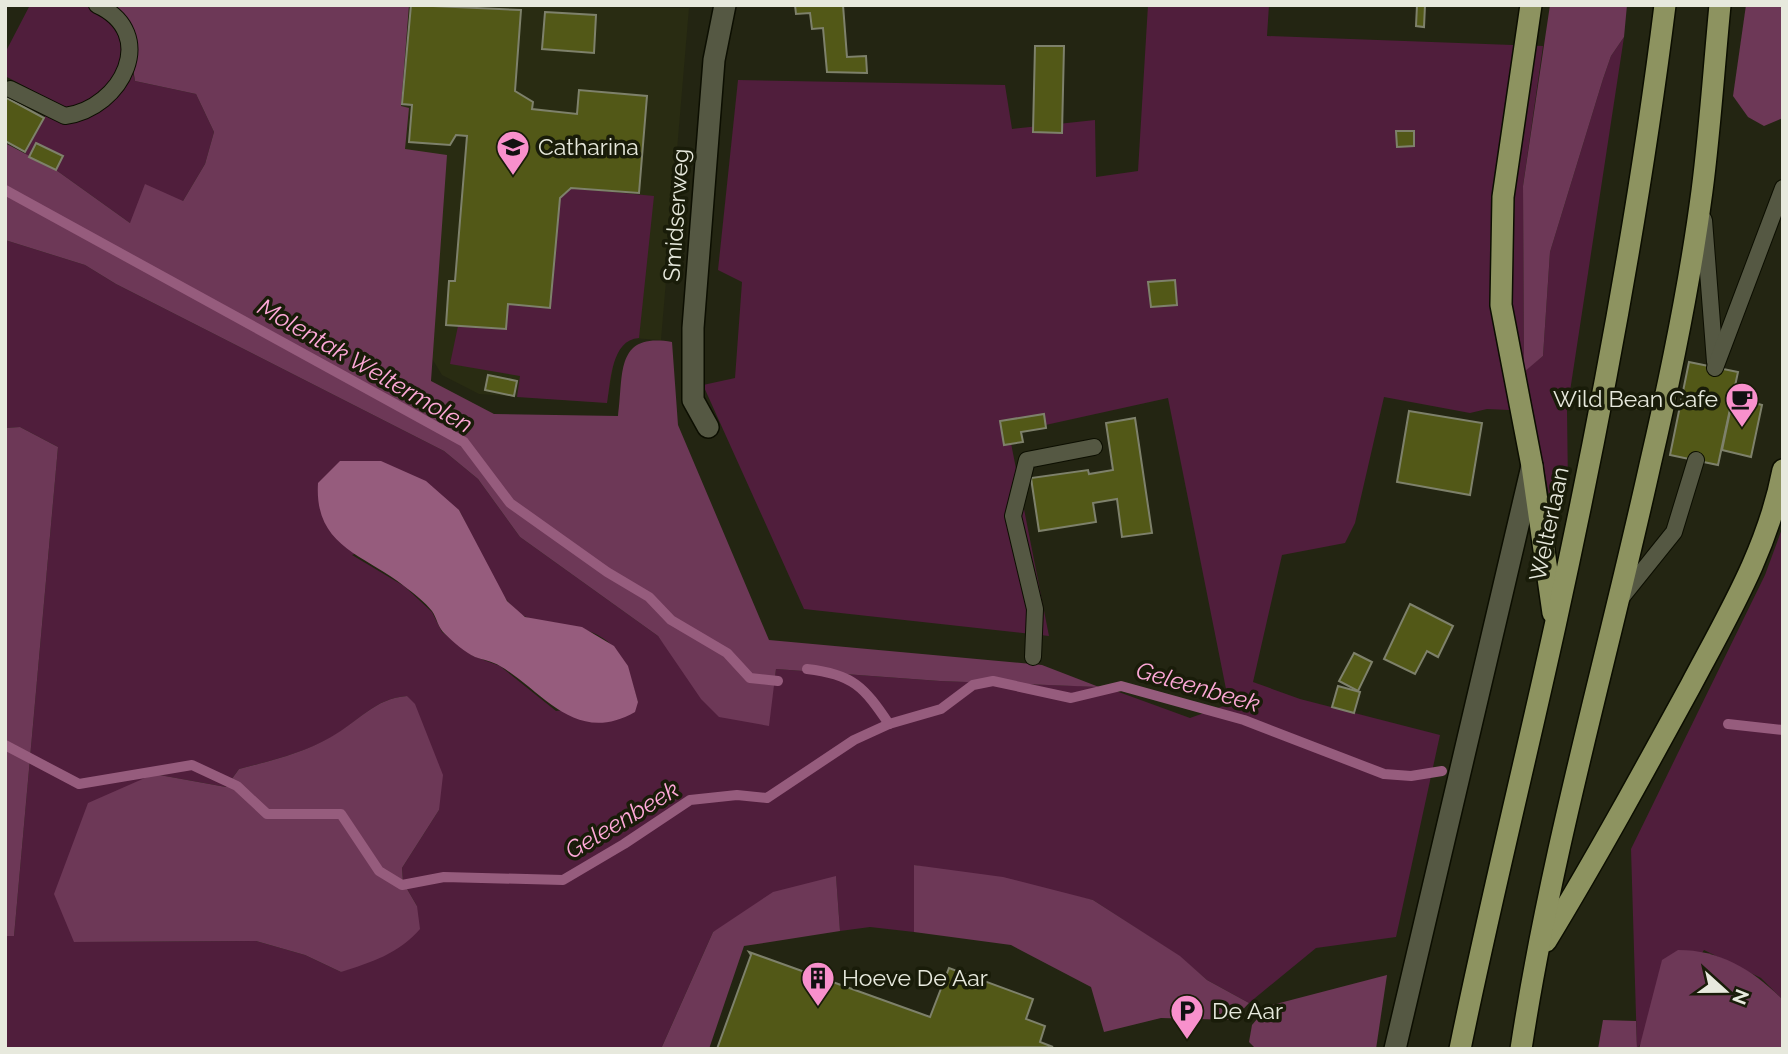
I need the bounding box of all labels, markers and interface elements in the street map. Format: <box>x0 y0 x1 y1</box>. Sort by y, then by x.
school or university icon: Catharina <box>494 128 532 177</box>
place label: Catharina <box>538 133 639 160</box>
street label: Smidserweg <box>657 148 694 282</box>
water label: Molentak Weltermolen <box>253 292 478 439</box>
cafe icon: Wild Bean Cafe <box>1723 380 1761 429</box>
place label: Wild Bean Cafe <box>1553 385 1718 412</box>
street label: Welterlaan <box>1523 464 1574 583</box>
water label: Geleenbeek <box>1133 655 1263 718</box>
water label: Geleenbeek <box>560 774 684 865</box>
north arrow <box>1690 956 1760 1026</box>
building icon: Hoeve De Aar <box>799 959 837 1008</box>
place label: Hoeve De Aar <box>842 964 988 991</box>
text: N <box>1728 986 1754 1008</box>
parking icon: De Aar <box>1168 992 1206 1041</box>
place label: De Aar <box>1212 997 1283 1024</box>

